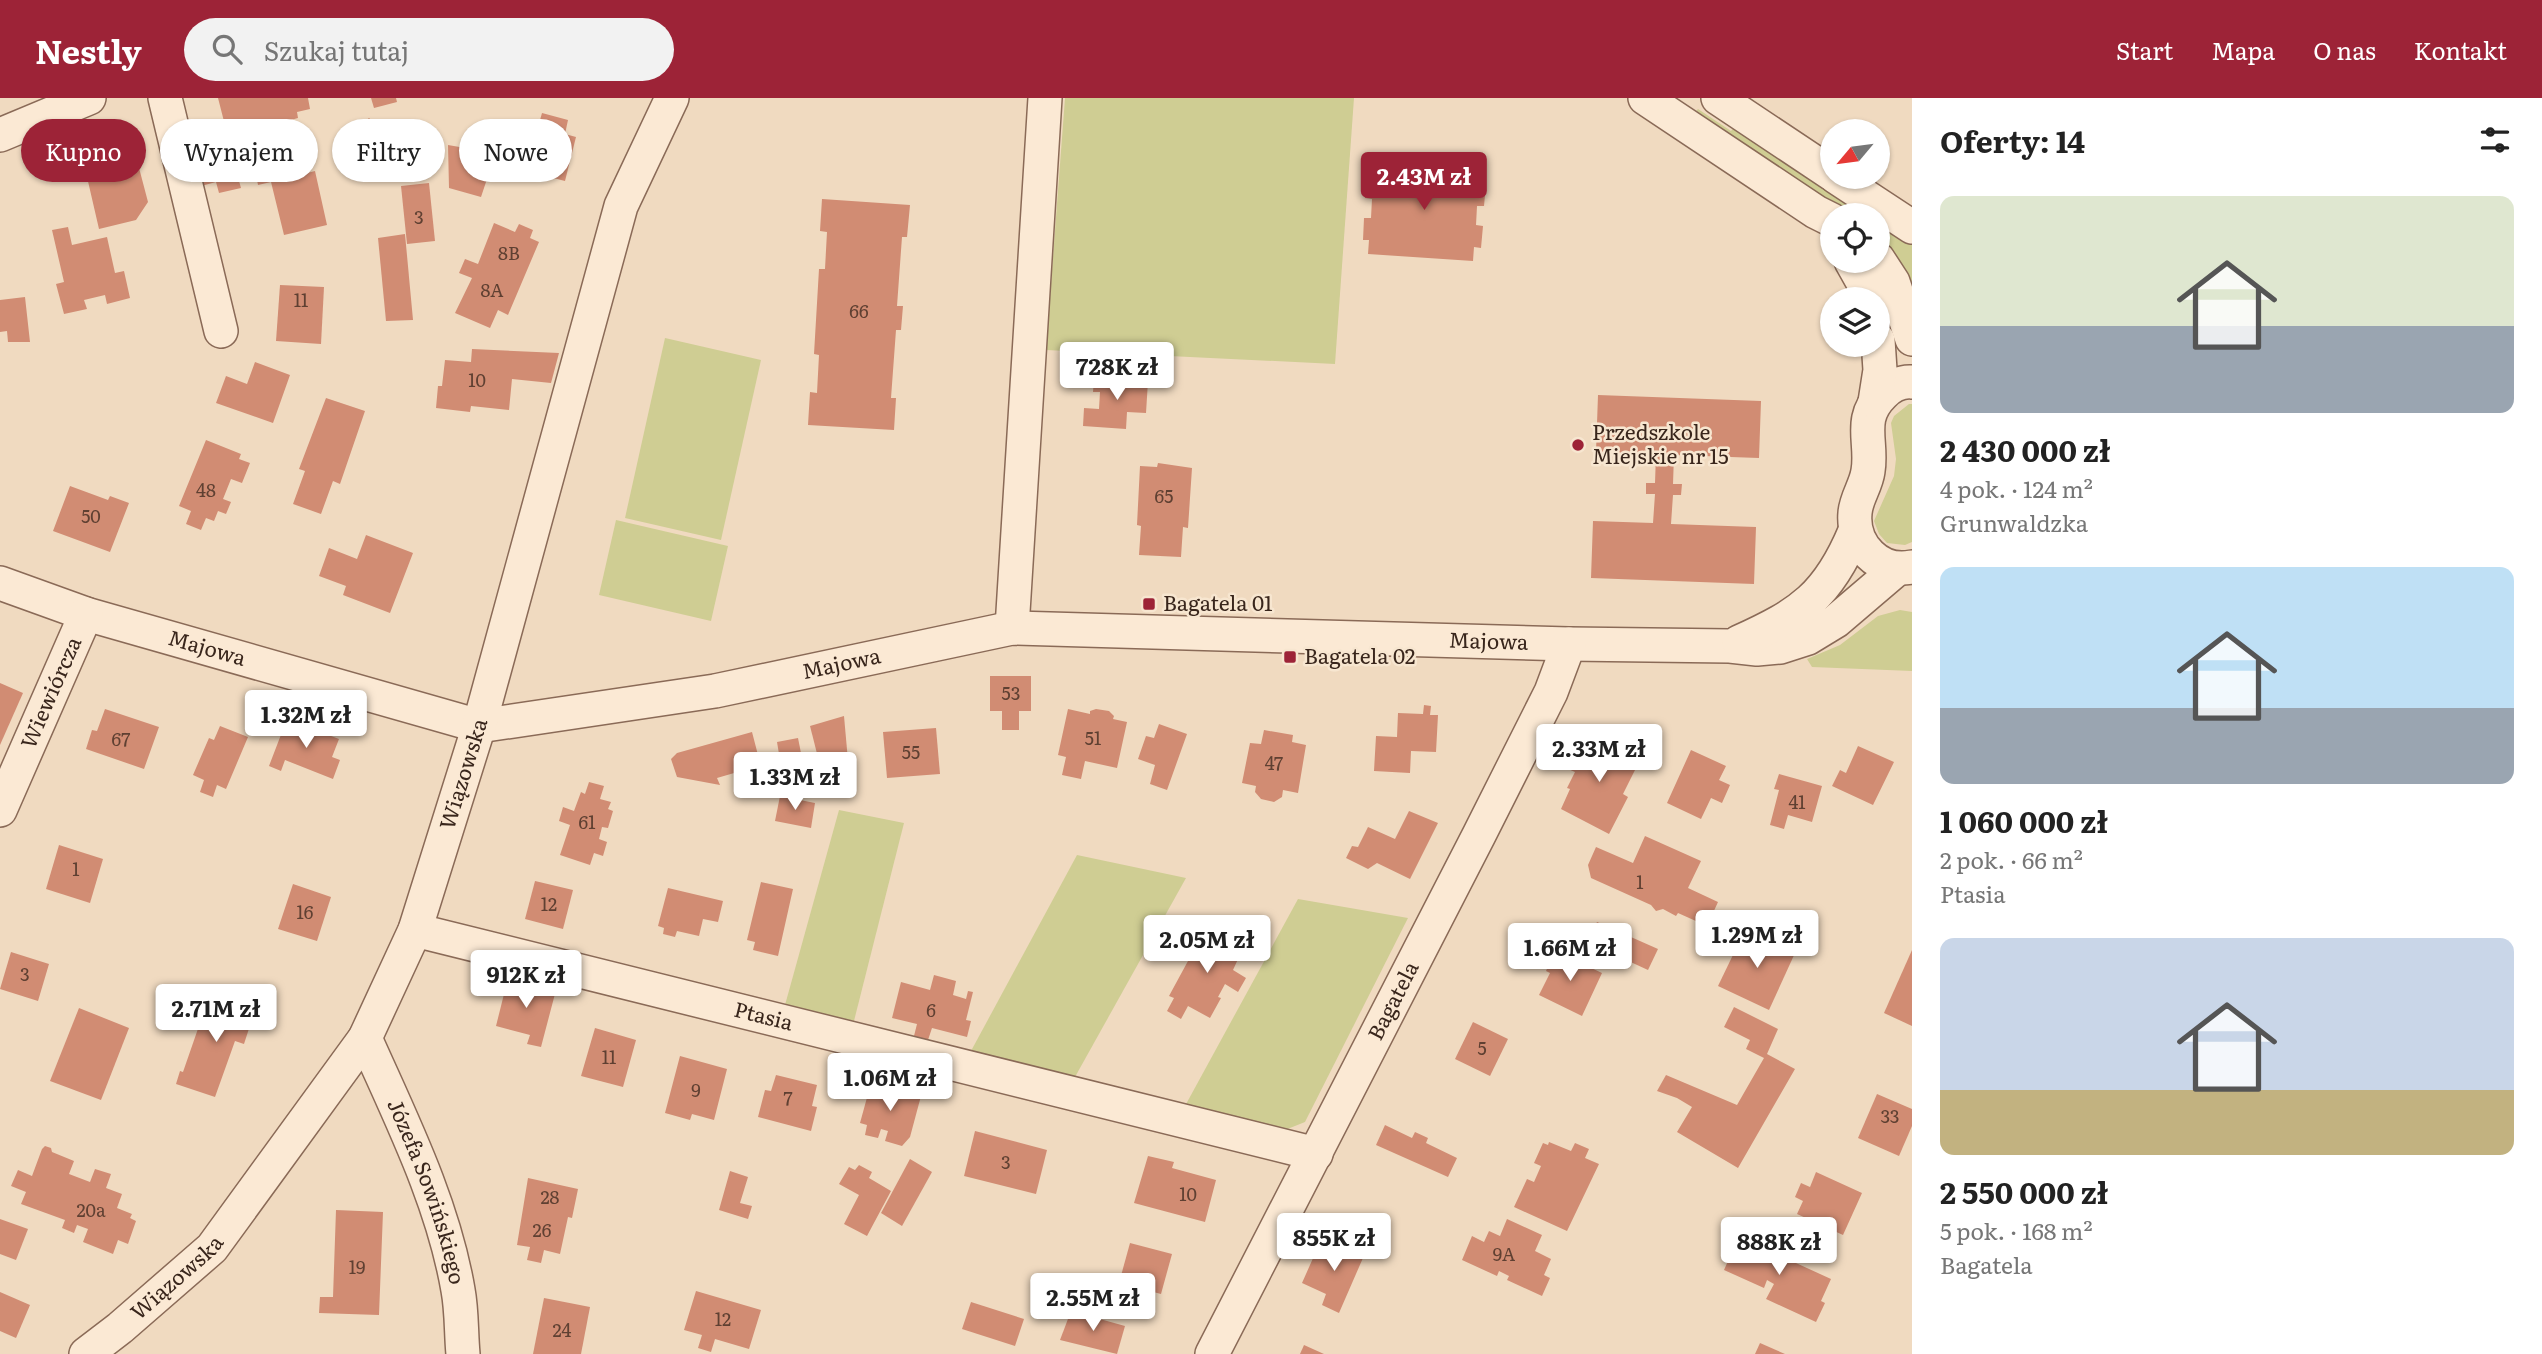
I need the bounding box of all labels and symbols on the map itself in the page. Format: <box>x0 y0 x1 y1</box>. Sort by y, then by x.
north arrow <box>1820 119 1890 189</box>
pin: 2.43M zł <box>1352 152 1496 212</box>
house number: 3 <box>414 203 424 230</box>
house number: 8B <box>498 239 520 266</box>
house number: 8A <box>480 276 504 303</box>
house number: 11 <box>294 286 308 313</box>
house number: 66 <box>849 297 869 324</box>
pin: 728K zł <box>1052 342 1182 402</box>
house number: 10 <box>468 366 486 393</box>
place label: Przedszkole Miejskie nr 15 <box>1592 415 1729 470</box>
marker: Przedszkole Miejskie nr 15 <box>1570 437 1586 453</box>
house number: 48 <box>196 476 216 503</box>
house number: 65 <box>1155 482 1173 509</box>
house number: 50 <box>81 502 101 529</box>
place label: Bagatela 01 <box>1163 586 1273 617</box>
marker: Bagatela 01 <box>1141 596 1157 612</box>
street label: Majowa <box>165 620 251 672</box>
street label: Majowa <box>1448 623 1529 656</box>
street label: Wiewiórcza <box>11 630 88 753</box>
street label: Majowa <box>799 638 884 685</box>
place label: Bagatela 02 <box>1304 639 1415 670</box>
marker: Bagatela 02 <box>1282 649 1298 665</box>
house number: 53 <box>1002 679 1020 706</box>
pin: 1.32M zł <box>234 690 378 750</box>
street label: Wiązowska <box>430 714 494 833</box>
house number: 51 <box>1085 724 1101 751</box>
pin: 2.33M zł <box>1527 724 1671 784</box>
house number: 67 <box>112 725 130 752</box>
house number: 55 <box>902 738 920 765</box>
house number: 47 <box>1265 749 1283 776</box>
pin: 1.33M zł <box>723 752 867 812</box>
house number: 41 <box>1788 788 1806 815</box>
house number: 61 <box>579 808 596 835</box>
house number: 1 <box>72 855 80 882</box>
house number: 1 <box>1636 868 1644 895</box>
house number: 12 <box>541 890 557 917</box>
house number: 16 <box>297 898 314 925</box>
pin: 1.29M zł <box>1685 910 1829 970</box>
pin: 2.05M zł <box>1135 916 1279 975</box>
pin: 1.66M zł <box>1498 924 1642 983</box>
pin: 912K zł <box>461 950 591 1010</box>
street label: Bagatela <box>1358 954 1425 1045</box>
house number: 3 <box>20 960 30 987</box>
pin: 2.71M zł <box>144 984 288 1044</box>
street label: Ptasia <box>731 992 797 1037</box>
house number: 6 <box>926 996 936 1023</box>
house number: 5 <box>1477 1034 1487 1061</box>
house number: 11 <box>602 1043 616 1070</box>
pin: 1.06M zł <box>818 1054 962 1113</box>
house number: 9 <box>691 1076 701 1103</box>
house number: 7 <box>783 1084 793 1111</box>
street label: Józefa Sowińskiego <box>381 1093 475 1287</box>
house number: 33 <box>1881 1102 1899 1129</box>
house number: 3 <box>1001 1148 1011 1175</box>
house number: 10 <box>1179 1180 1197 1207</box>
house number: 28 <box>540 1183 560 1210</box>
house number: 20a <box>76 1196 106 1223</box>
pin: 855K zł <box>1269 1214 1399 1273</box>
house number: 26 <box>533 1216 552 1243</box>
pin: 888K zł <box>1714 1218 1844 1277</box>
street label: Wiązowska <box>122 1227 230 1325</box>
house number: 9A <box>1493 1240 1515 1267</box>
house number: 19 <box>349 1253 365 1280</box>
pin: 2.55M zł <box>1021 1274 1165 1333</box>
house number: 12 <box>715 1305 731 1332</box>
house number: 24 <box>552 1316 572 1343</box>

